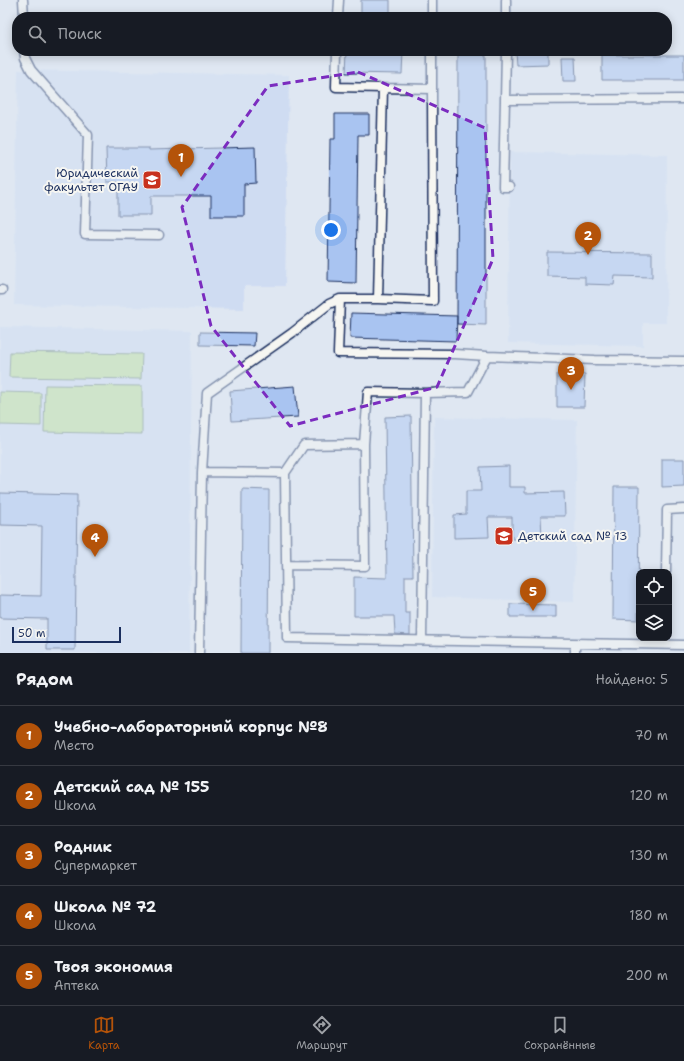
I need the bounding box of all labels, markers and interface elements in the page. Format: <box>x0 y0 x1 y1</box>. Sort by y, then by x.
search box <box>12 12 672 56</box>
icon: search <box>26 23 48 45</box>
text: Поиск <box>58 24 102 44</box>
pin: 1 <box>168 144 194 177</box>
place label: Юридический факультет ОГАУ <box>44 165 138 195</box>
school or university icon: Юридический факультет ОГАУ <box>141 169 163 191</box>
your location <box>321 220 341 240</box>
pin: 2 <box>575 222 601 255</box>
pin: 3 <box>558 357 584 390</box>
pin: 4 <box>82 524 108 557</box>
school or university icon: Детский сад № 13 <box>493 525 515 547</box>
place label: Детский сад № 13 <box>518 528 627 544</box>
map controls <box>636 569 672 641</box>
button: locate <box>636 569 672 605</box>
pin: 5 <box>520 578 546 611</box>
button: layers <box>636 605 672 641</box>
scale bar <box>12 625 121 644</box>
text: 50 m <box>18 626 46 641</box>
text: Рядом <box>16 668 73 690</box>
text: Найдено: 5 <box>595 671 668 688</box>
text: Учебно-лабораторный корпус №8 <box>54 717 328 737</box>
text: 1 <box>26 727 32 744</box>
text: 70 m <box>634 727 668 744</box>
text: Место <box>54 737 94 754</box>
text: Детский сад № 155 <box>54 777 209 797</box>
text: 2 <box>24 787 34 804</box>
text: 120 m <box>630 787 668 804</box>
text: Школа <box>54 797 96 814</box>
text: Родник <box>54 837 112 857</box>
text: 3 <box>24 847 34 864</box>
text: 130 m <box>630 847 668 864</box>
text: Супермаркет <box>54 857 137 874</box>
text: Школа № 72 <box>54 897 156 917</box>
text: 4 <box>24 907 34 924</box>
text: 180 m <box>629 907 668 924</box>
text: Школа <box>54 917 96 934</box>
text: Твоя экономия <box>54 957 173 977</box>
text: 5 <box>25 967 33 984</box>
text: 200 m <box>626 967 668 984</box>
text: Аптека <box>54 977 99 994</box>
tab: Карта <box>88 1014 120 1053</box>
tab: Маршрут <box>296 1014 347 1053</box>
tab: Сохранённые <box>524 1014 596 1053</box>

